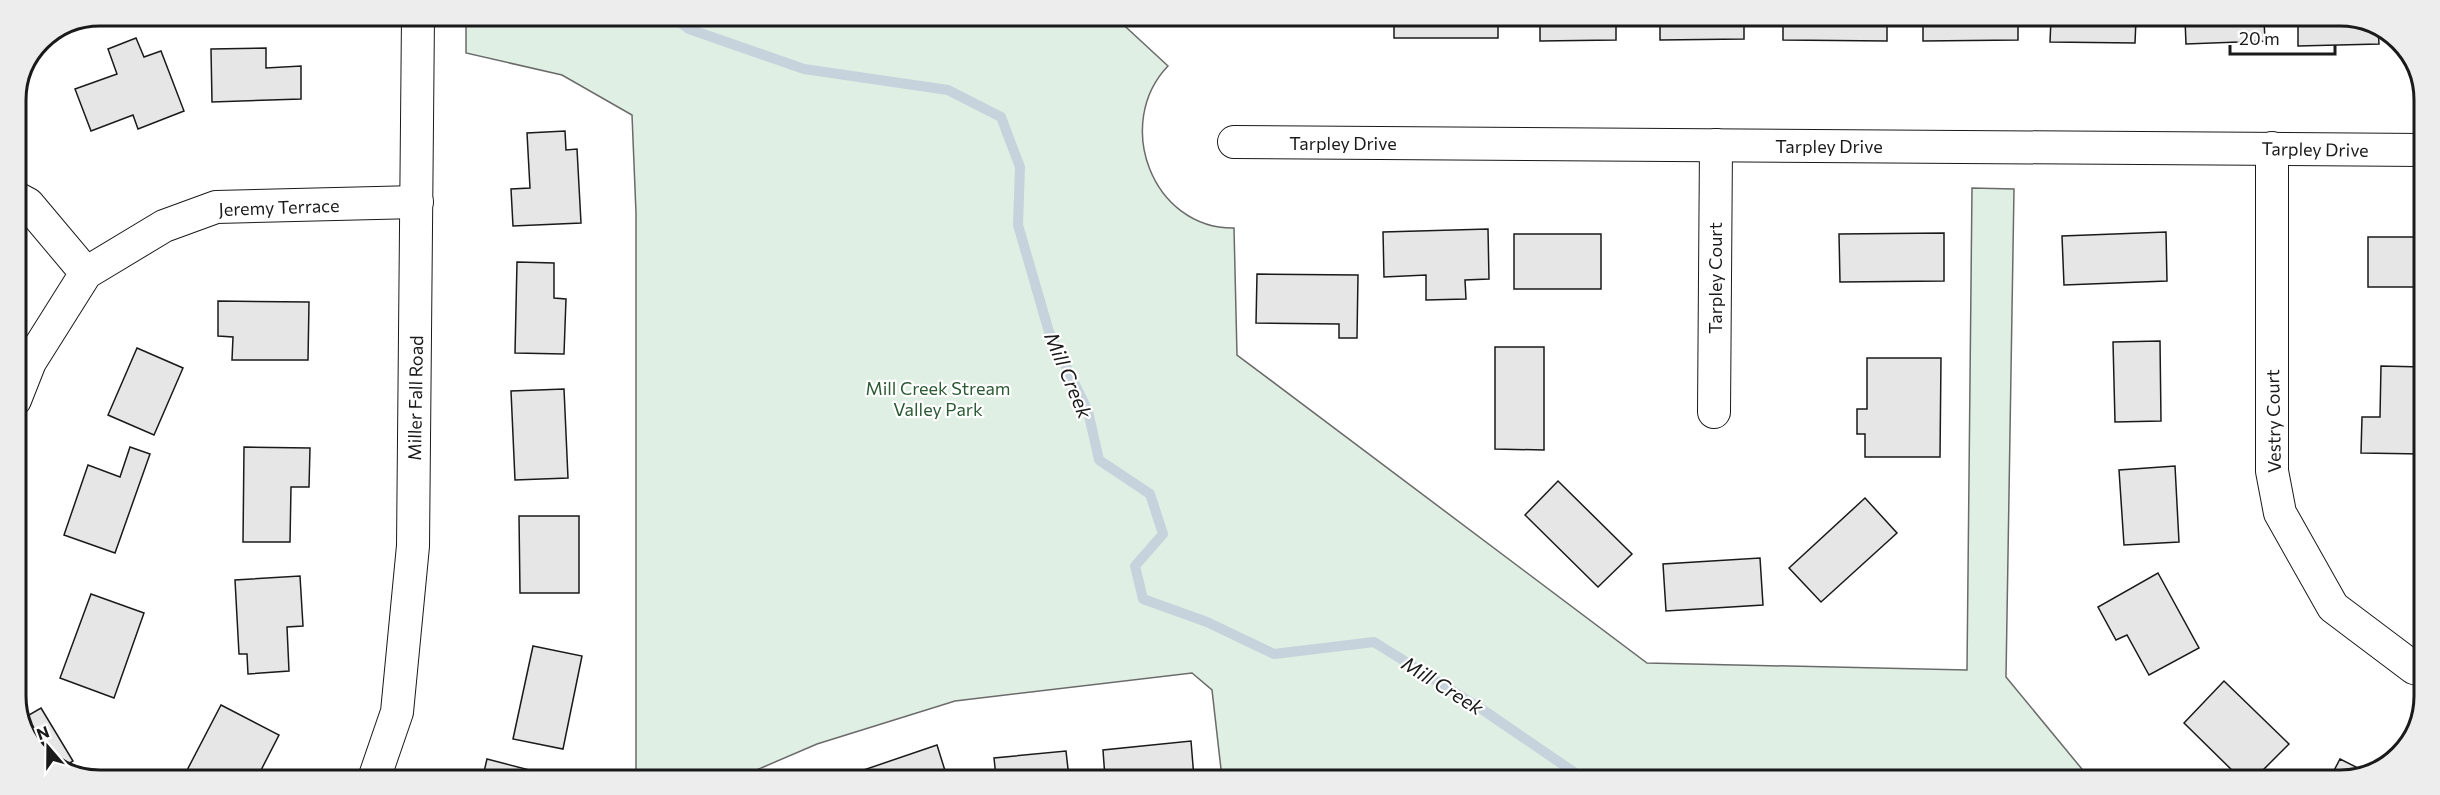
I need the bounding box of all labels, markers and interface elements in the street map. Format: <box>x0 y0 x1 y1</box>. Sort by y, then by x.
scale bar <box>2230 18 2335 56</box>
text: 20 m <box>2239 27 2280 49</box>
street label: Tarpley Drive <box>1289 132 1397 154</box>
street label: Tarpley Drive <box>1775 135 1883 157</box>
street label: Tarpley Drive <box>2261 137 2369 161</box>
street label: Jeremy Terrace <box>218 194 340 220</box>
street label: Tarpley Court <box>1704 222 1726 334</box>
water label: Mill Creek <box>1040 328 1098 423</box>
street label: Miller Fall Road <box>403 335 427 461</box>
street label: Vestry Court <box>2261 369 2285 473</box>
park label: Mill Creek Stream Valley Park <box>865 377 1011 420</box>
water label: Mill Creek <box>1398 651 1489 720</box>
north arrow <box>18 717 78 777</box>
text: N <box>34 721 52 743</box>

